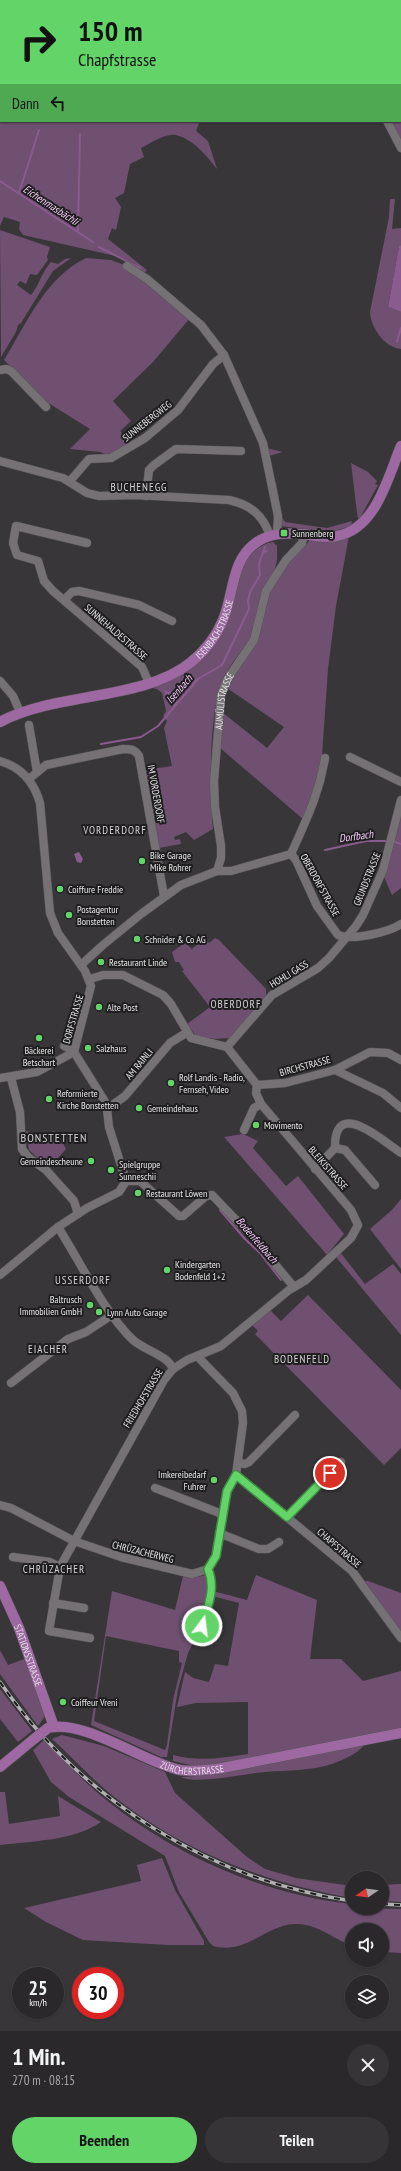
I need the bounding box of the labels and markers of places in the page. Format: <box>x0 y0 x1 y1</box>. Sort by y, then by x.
place label: Sunnenberg <box>292 527 333 540</box>
marker: Sunnenberg <box>279 528 289 538</box>
place label: Bike Garage Mike Rohrer <box>150 849 192 874</box>
marker: Bike Garage Mike Rohrer <box>137 856 147 866</box>
place label: Coiffure Freddie <box>68 883 123 896</box>
marker: Coiffure Freddie <box>55 884 65 894</box>
place label: Postagentur Bonstetten <box>77 903 119 928</box>
marker: Postagentur Bonstetten <box>64 910 74 920</box>
place label: Schnider & Co AG <box>145 933 206 946</box>
marker: Schnider & Co AG <box>132 934 142 944</box>
place label: Restaurant Linde <box>109 956 167 969</box>
marker: Restaurant Linde <box>96 957 106 967</box>
place label: Alte Post <box>107 1001 138 1014</box>
marker: Alte Post <box>94 1002 104 1012</box>
marker: Bäckerei Betschart <box>34 1033 44 1043</box>
place label: Salzhaus <box>96 1042 127 1055</box>
marker: Salzhaus <box>83 1043 93 1053</box>
place label: Bäckerei Betschart <box>23 1044 56 1069</box>
place label: Rolf Landis - Radio, Fernseh, Video <box>179 1071 245 1096</box>
marker: Rolf Landis - Radio, Fernseh, Video <box>166 1078 176 1088</box>
place label: Reformierte Kirche Bonstetten <box>57 1087 119 1112</box>
marker: Reformierte Kirche Bonstetten <box>44 1094 54 1104</box>
place label: Gemeindehaus <box>147 1102 198 1115</box>
marker: Gemeindehaus <box>134 1103 144 1113</box>
place label: Movimento <box>264 1119 303 1132</box>
marker: Movimento <box>251 1120 261 1130</box>
place label: Gemeindescheune <box>20 1155 83 1168</box>
marker: Gemeindescheune <box>86 1156 96 1166</box>
place label: Spielgruppe Sunneschii <box>119 1158 161 1183</box>
marker: Spielgruppe Sunneschii <box>106 1165 116 1175</box>
place label: Restaurant Löwen <box>146 1187 207 1200</box>
marker: Restaurant Löwen <box>133 1188 143 1198</box>
place label: Kindergarten Bodenfeld 1+2 <box>175 1258 225 1283</box>
marker: Kindergarten Bodenfeld 1+2 <box>162 1265 172 1275</box>
place label: Baltrusch Immobilien GmbH <box>20 1293 82 1318</box>
marker: Baltrusch Immobilien GmbH <box>85 1300 95 1310</box>
place label: Lynn Auto Garage <box>107 1306 167 1319</box>
marker: Lynn Auto Garage <box>94 1307 104 1317</box>
pin <box>313 1456 347 1490</box>
place label: Imkereibedarf Fuhrer <box>158 1468 206 1493</box>
marker: Imkereibedarf Fuhrer <box>209 1475 219 1485</box>
place label: Coiffeur Vreni <box>71 1696 118 1709</box>
marker: Coiffeur Vreni <box>58 1697 68 1707</box>

